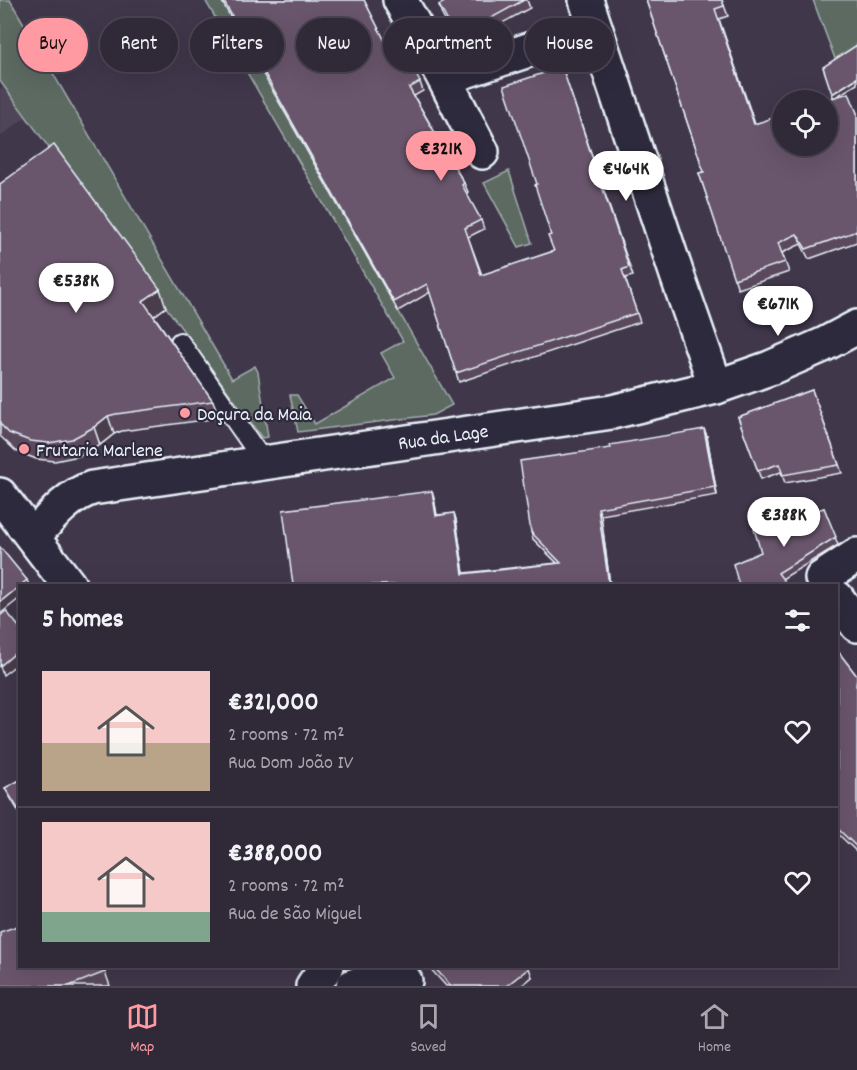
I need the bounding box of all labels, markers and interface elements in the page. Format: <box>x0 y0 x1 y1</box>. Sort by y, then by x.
chip: Buy <box>18 18 88 72</box>
chip: Rent <box>100 18 178 72</box>
chip: Filters <box>190 18 284 72</box>
chip: New <box>296 18 371 72</box>
chip: Apartment <box>383 18 513 72</box>
chip: House <box>525 18 614 72</box>
map controls <box>772 90 838 156</box>
button: locate <box>772 90 838 156</box>
pin: €321K <box>399 131 483 182</box>
text: €321K <box>420 136 462 164</box>
pin: €464K <box>584 151 668 202</box>
text: €464K <box>603 156 649 184</box>
pin: €538K <box>34 263 118 314</box>
text: €538K <box>53 268 99 296</box>
pin: €671K <box>736 286 820 337</box>
text: €671K <box>757 291 799 319</box>
place label: Doçura da Maia <box>197 402 312 430</box>
marker: Doçura da Maia <box>178 406 192 420</box>
street label: Rua da Lage <box>397 419 491 459</box>
place label: Frutaria Marlene <box>36 438 163 466</box>
marker: Frutaria Marlene <box>17 442 31 456</box>
pin: €388K <box>742 497 826 548</box>
text: €388K <box>761 502 807 530</box>
text: 5 homes <box>42 602 124 639</box>
icon: filters <box>781 604 814 637</box>
text: €321,000 <box>228 685 319 722</box>
icon: home <box>90 695 162 767</box>
icon: heart <box>781 715 814 748</box>
text: 2 rooms · 72 m² <box>228 722 344 750</box>
text: Rua Dom João IV <box>228 750 353 778</box>
text: €388,000 <box>228 836 322 873</box>
icon: home <box>90 846 162 918</box>
icon: heart <box>781 866 814 899</box>
text: 2 rooms · 72 m² <box>228 873 344 901</box>
text: Rua de São Miguel <box>228 901 362 929</box>
tab: Map <box>126 1000 159 1059</box>
tab: Saved <box>410 1000 446 1059</box>
tab: Home <box>698 1000 731 1059</box>

